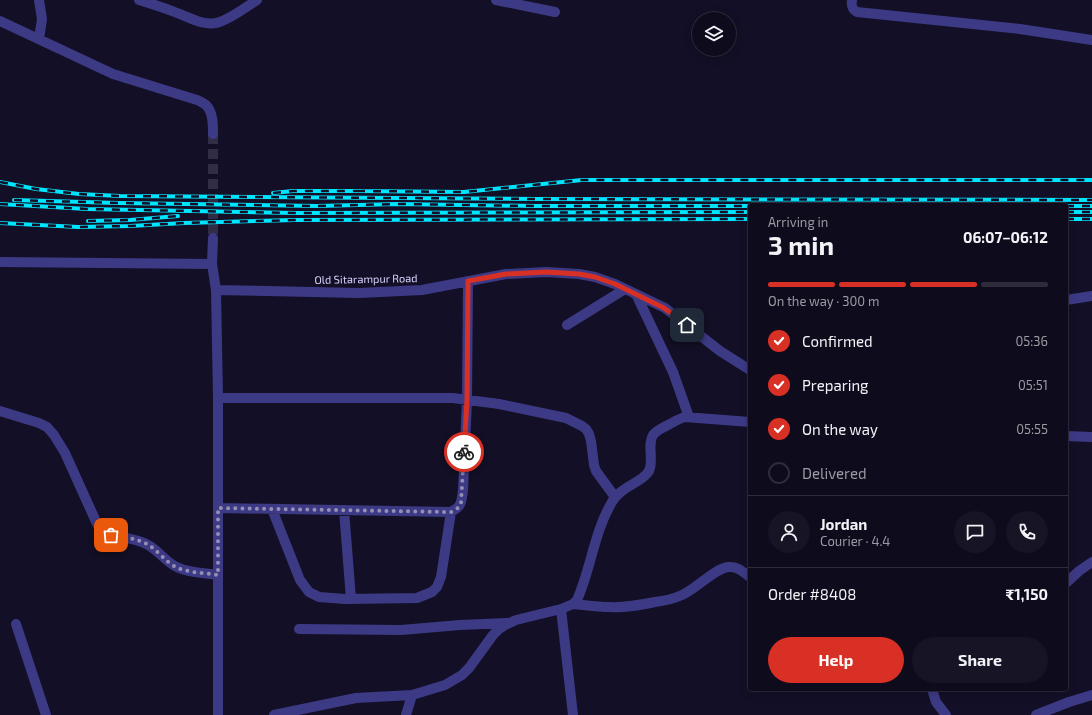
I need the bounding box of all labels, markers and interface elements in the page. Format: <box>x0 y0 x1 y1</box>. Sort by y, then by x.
map controls <box>692 12 736 56</box>
button: layers <box>692 12 736 56</box>
text: Arriving in <box>768 214 828 230</box>
text: 06:07–06:12 <box>963 228 1048 246</box>
text: 3 min <box>768 229 834 260</box>
street label: Old Sitarampur Road <box>314 271 418 286</box>
text: On the way · 300 m <box>768 293 880 309</box>
pin <box>670 308 704 342</box>
icon: home <box>676 314 698 336</box>
icon: check <box>768 330 790 352</box>
text: Confirmed <box>802 332 873 350</box>
text: 05:36 <box>1015 333 1048 349</box>
icon: check <box>768 374 790 396</box>
text: Preparing <box>802 376 868 394</box>
text: 05:51 <box>1018 377 1048 393</box>
icon: check <box>768 418 790 440</box>
text: On the way <box>802 420 878 438</box>
text: 05:55 <box>1016 421 1048 437</box>
courier <box>444 432 484 472</box>
icon: bike <box>453 441 475 463</box>
text: Delivered <box>802 464 867 482</box>
button: person <box>768 511 810 553</box>
button: chat <box>954 511 996 553</box>
button: phone <box>1006 511 1048 553</box>
text: Jordan <box>820 515 867 533</box>
pin <box>94 518 128 552</box>
icon: bag <box>100 524 122 546</box>
text: Courier · 4.4 <box>820 533 890 549</box>
text: Order #8408 <box>768 585 856 603</box>
text: ₹1,150 <box>1005 585 1048 603</box>
button: Help <box>768 637 904 683</box>
button: Share <box>912 637 1048 683</box>

